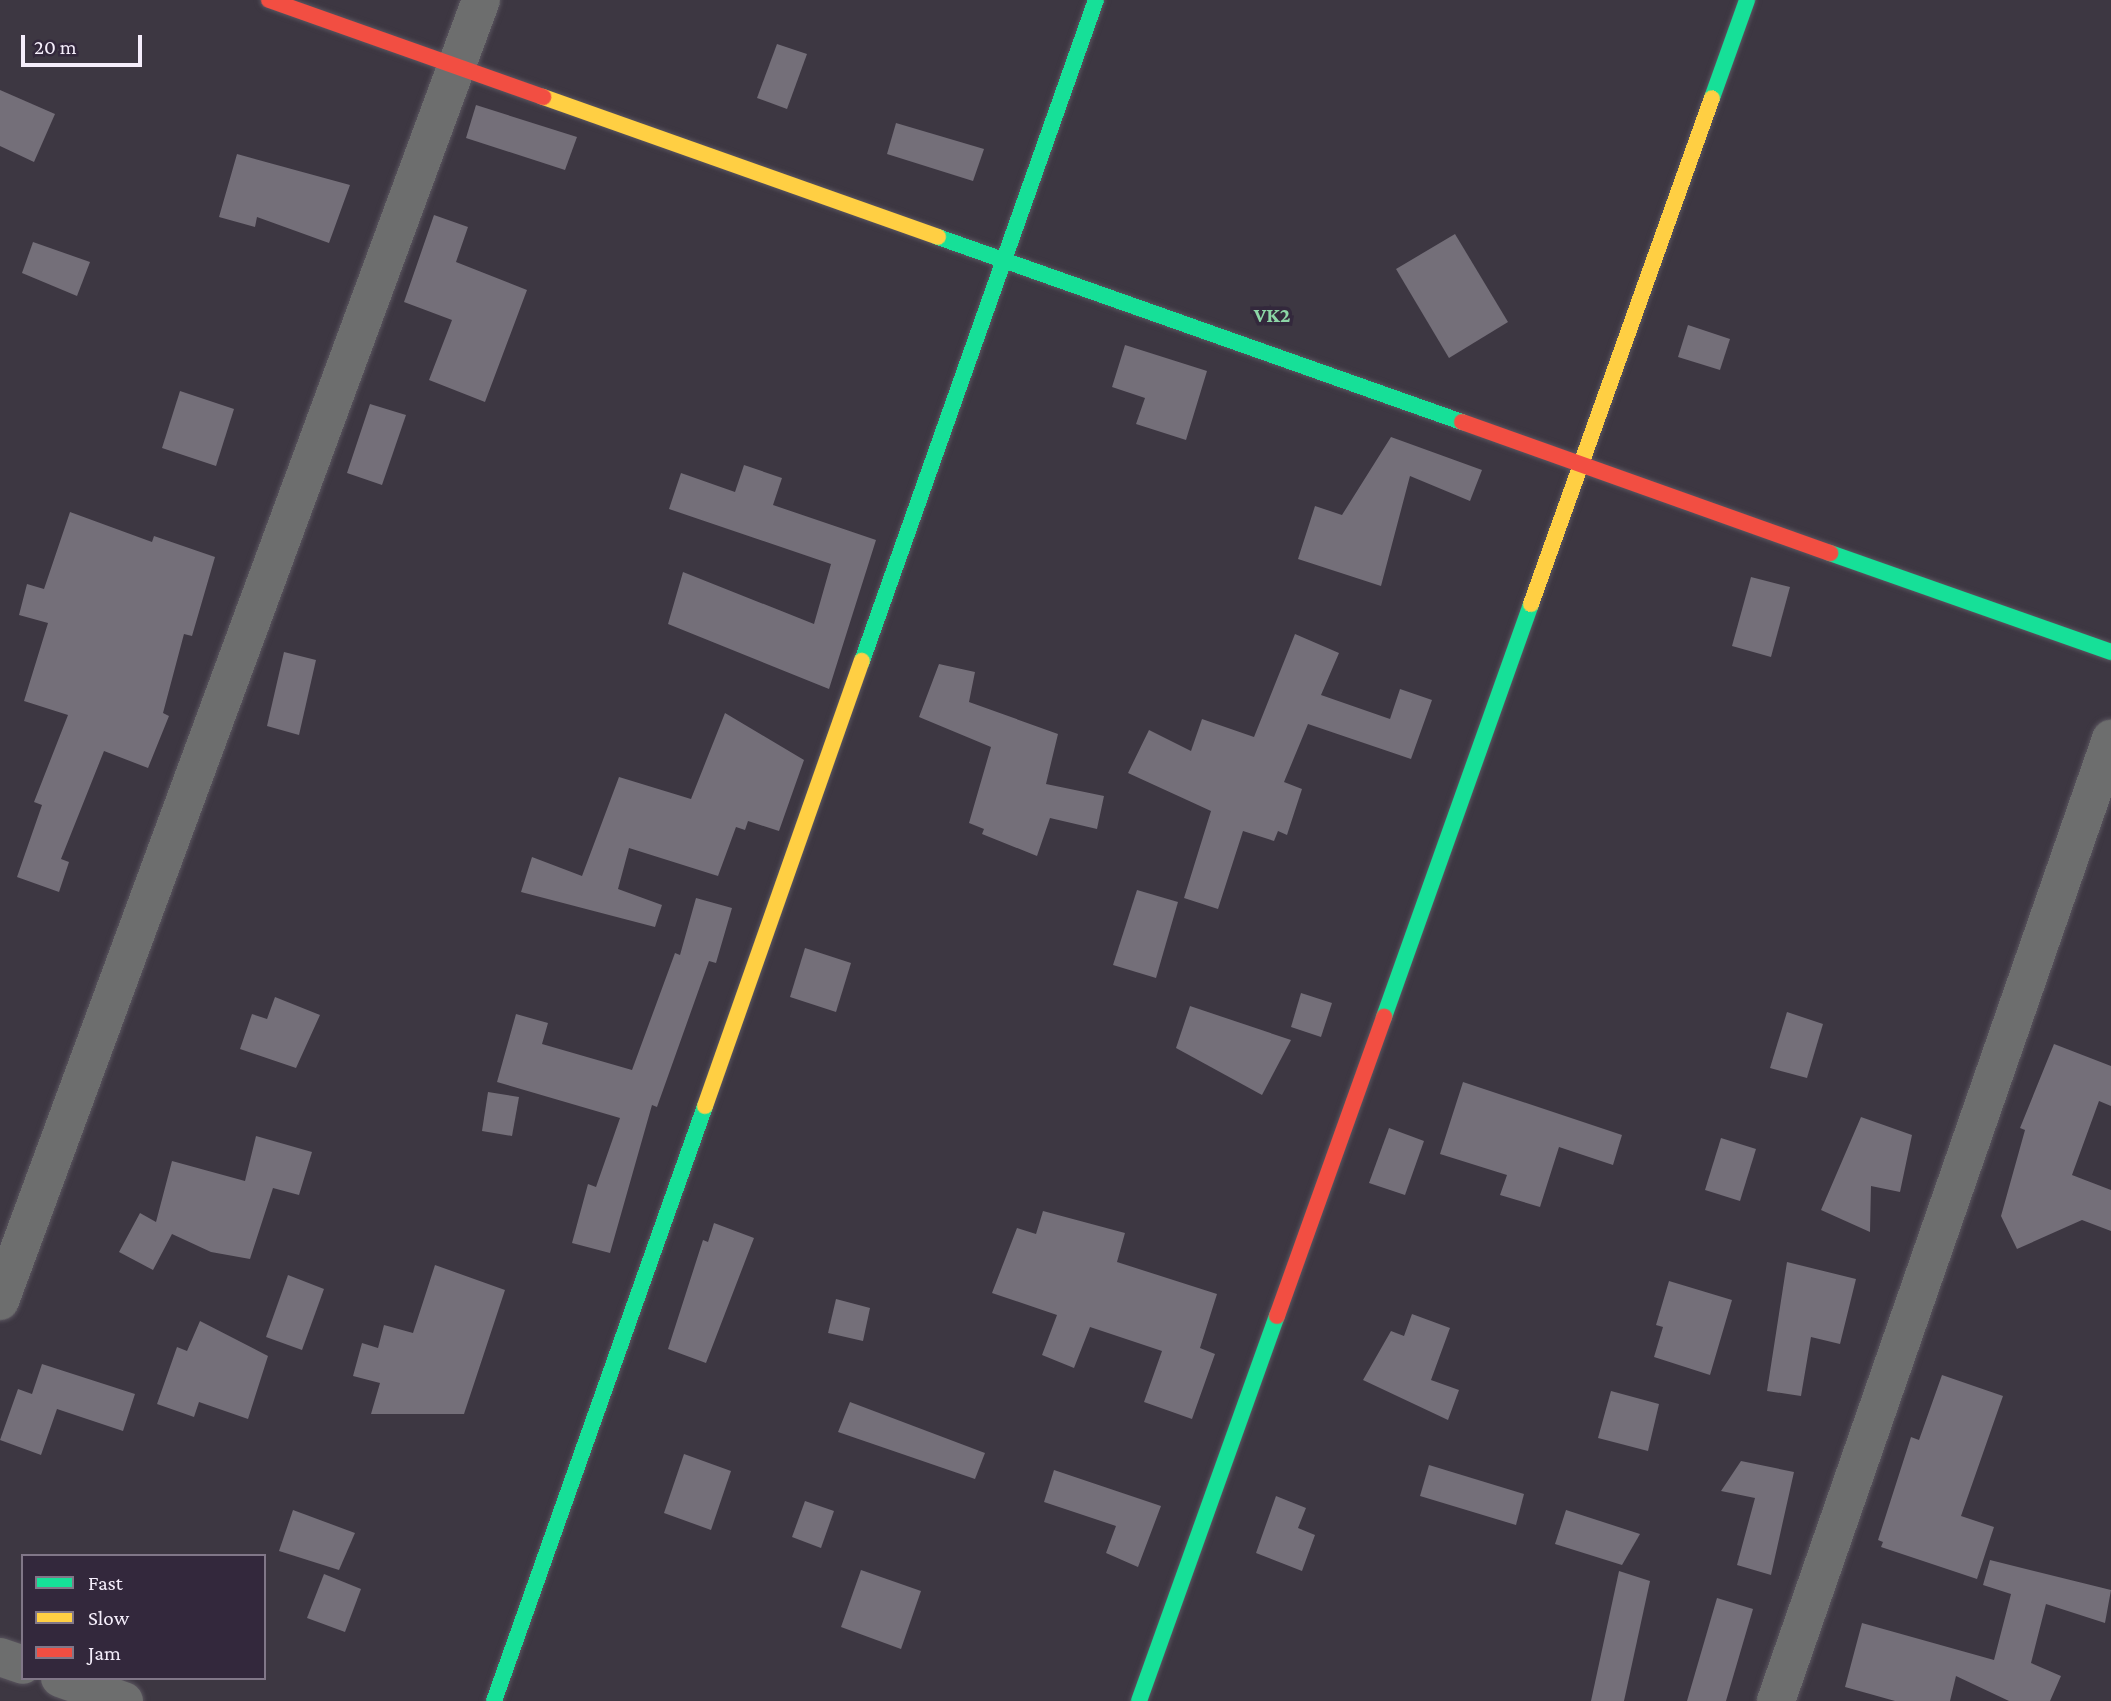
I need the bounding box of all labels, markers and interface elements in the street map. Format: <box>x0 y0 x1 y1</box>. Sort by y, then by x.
scale bar <box>24 21 145 65</box>
text: 20 m <box>34 35 77 59</box>
district label: VK2 <box>1254 302 1290 328</box>
legend <box>21 1554 266 1680</box>
text: Fast <box>88 1571 123 1595</box>
text: Slow <box>88 1606 129 1630</box>
text: Jam <box>88 1641 121 1665</box>

